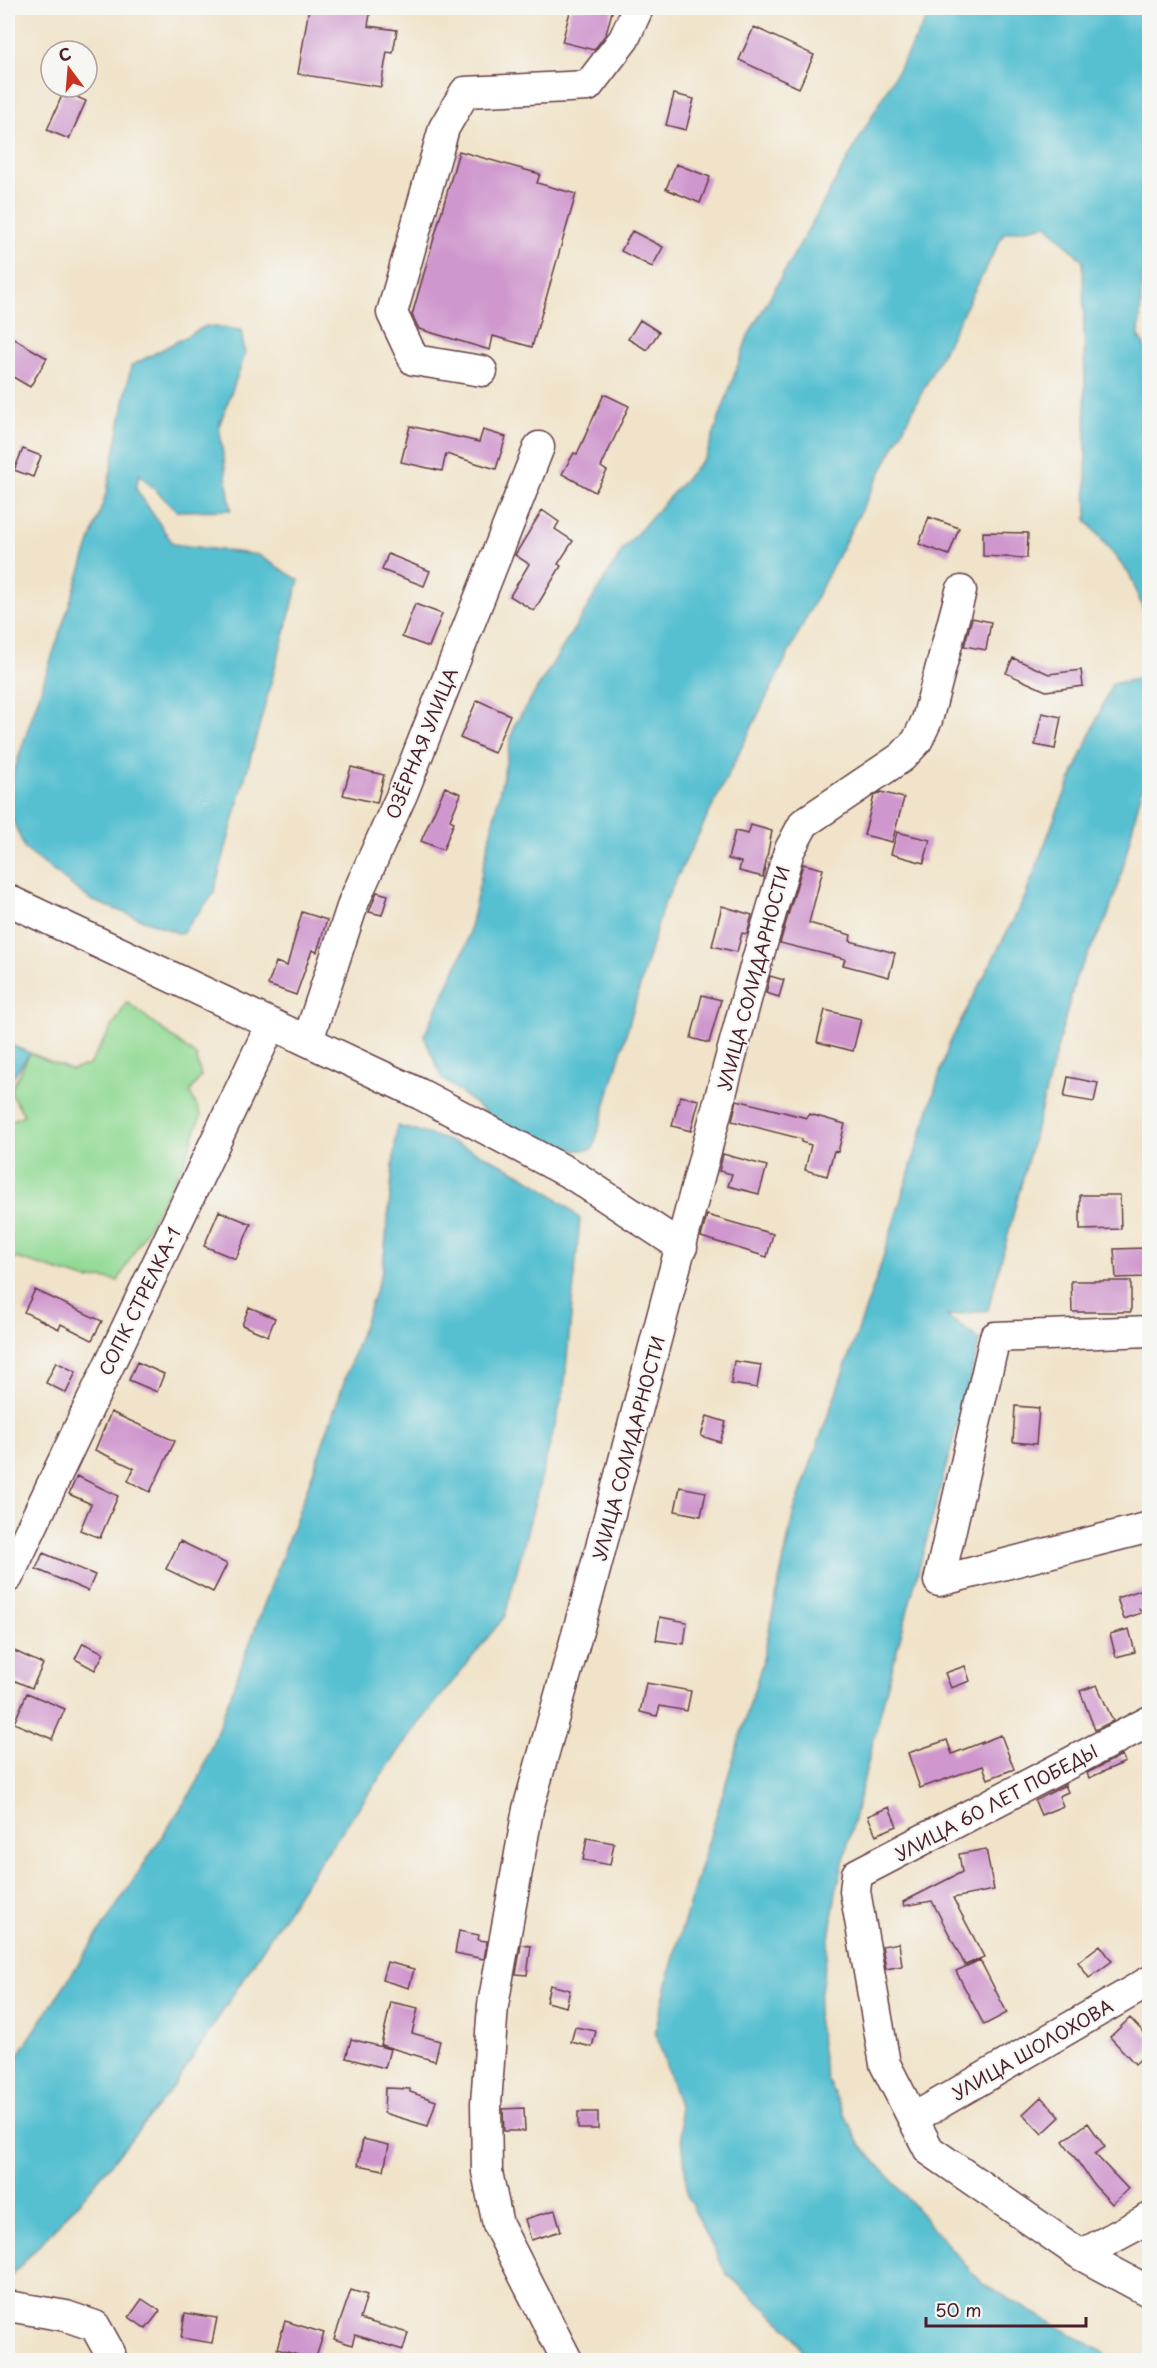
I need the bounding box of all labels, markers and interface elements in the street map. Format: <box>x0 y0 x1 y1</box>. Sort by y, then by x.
north arrow <box>39 39 99 99</box>
text: С <box>55 40 74 67</box>
street label: ОЗЁРНАЯ УЛИЦА <box>378 663 464 823</box>
street label: УЛИЦА СОЛИДАРНОСТИ <box>710 863 796 1093</box>
street label: СОПК СТРЕЛКА-1 <box>91 1222 187 1380</box>
street label: УЛИЦА СОЛИДАРНОСТИ <box>585 1333 671 1563</box>
street label: УЛИЦА 60 ЛЕТ ПОБЕДЫ <box>890 1737 1102 1867</box>
street label: УЛИЦА ШОЛОХОВА <box>947 1992 1117 2106</box>
scale bar <box>926 2290 1086 2328</box>
text: 50 m <box>935 2296 982 2323</box>

